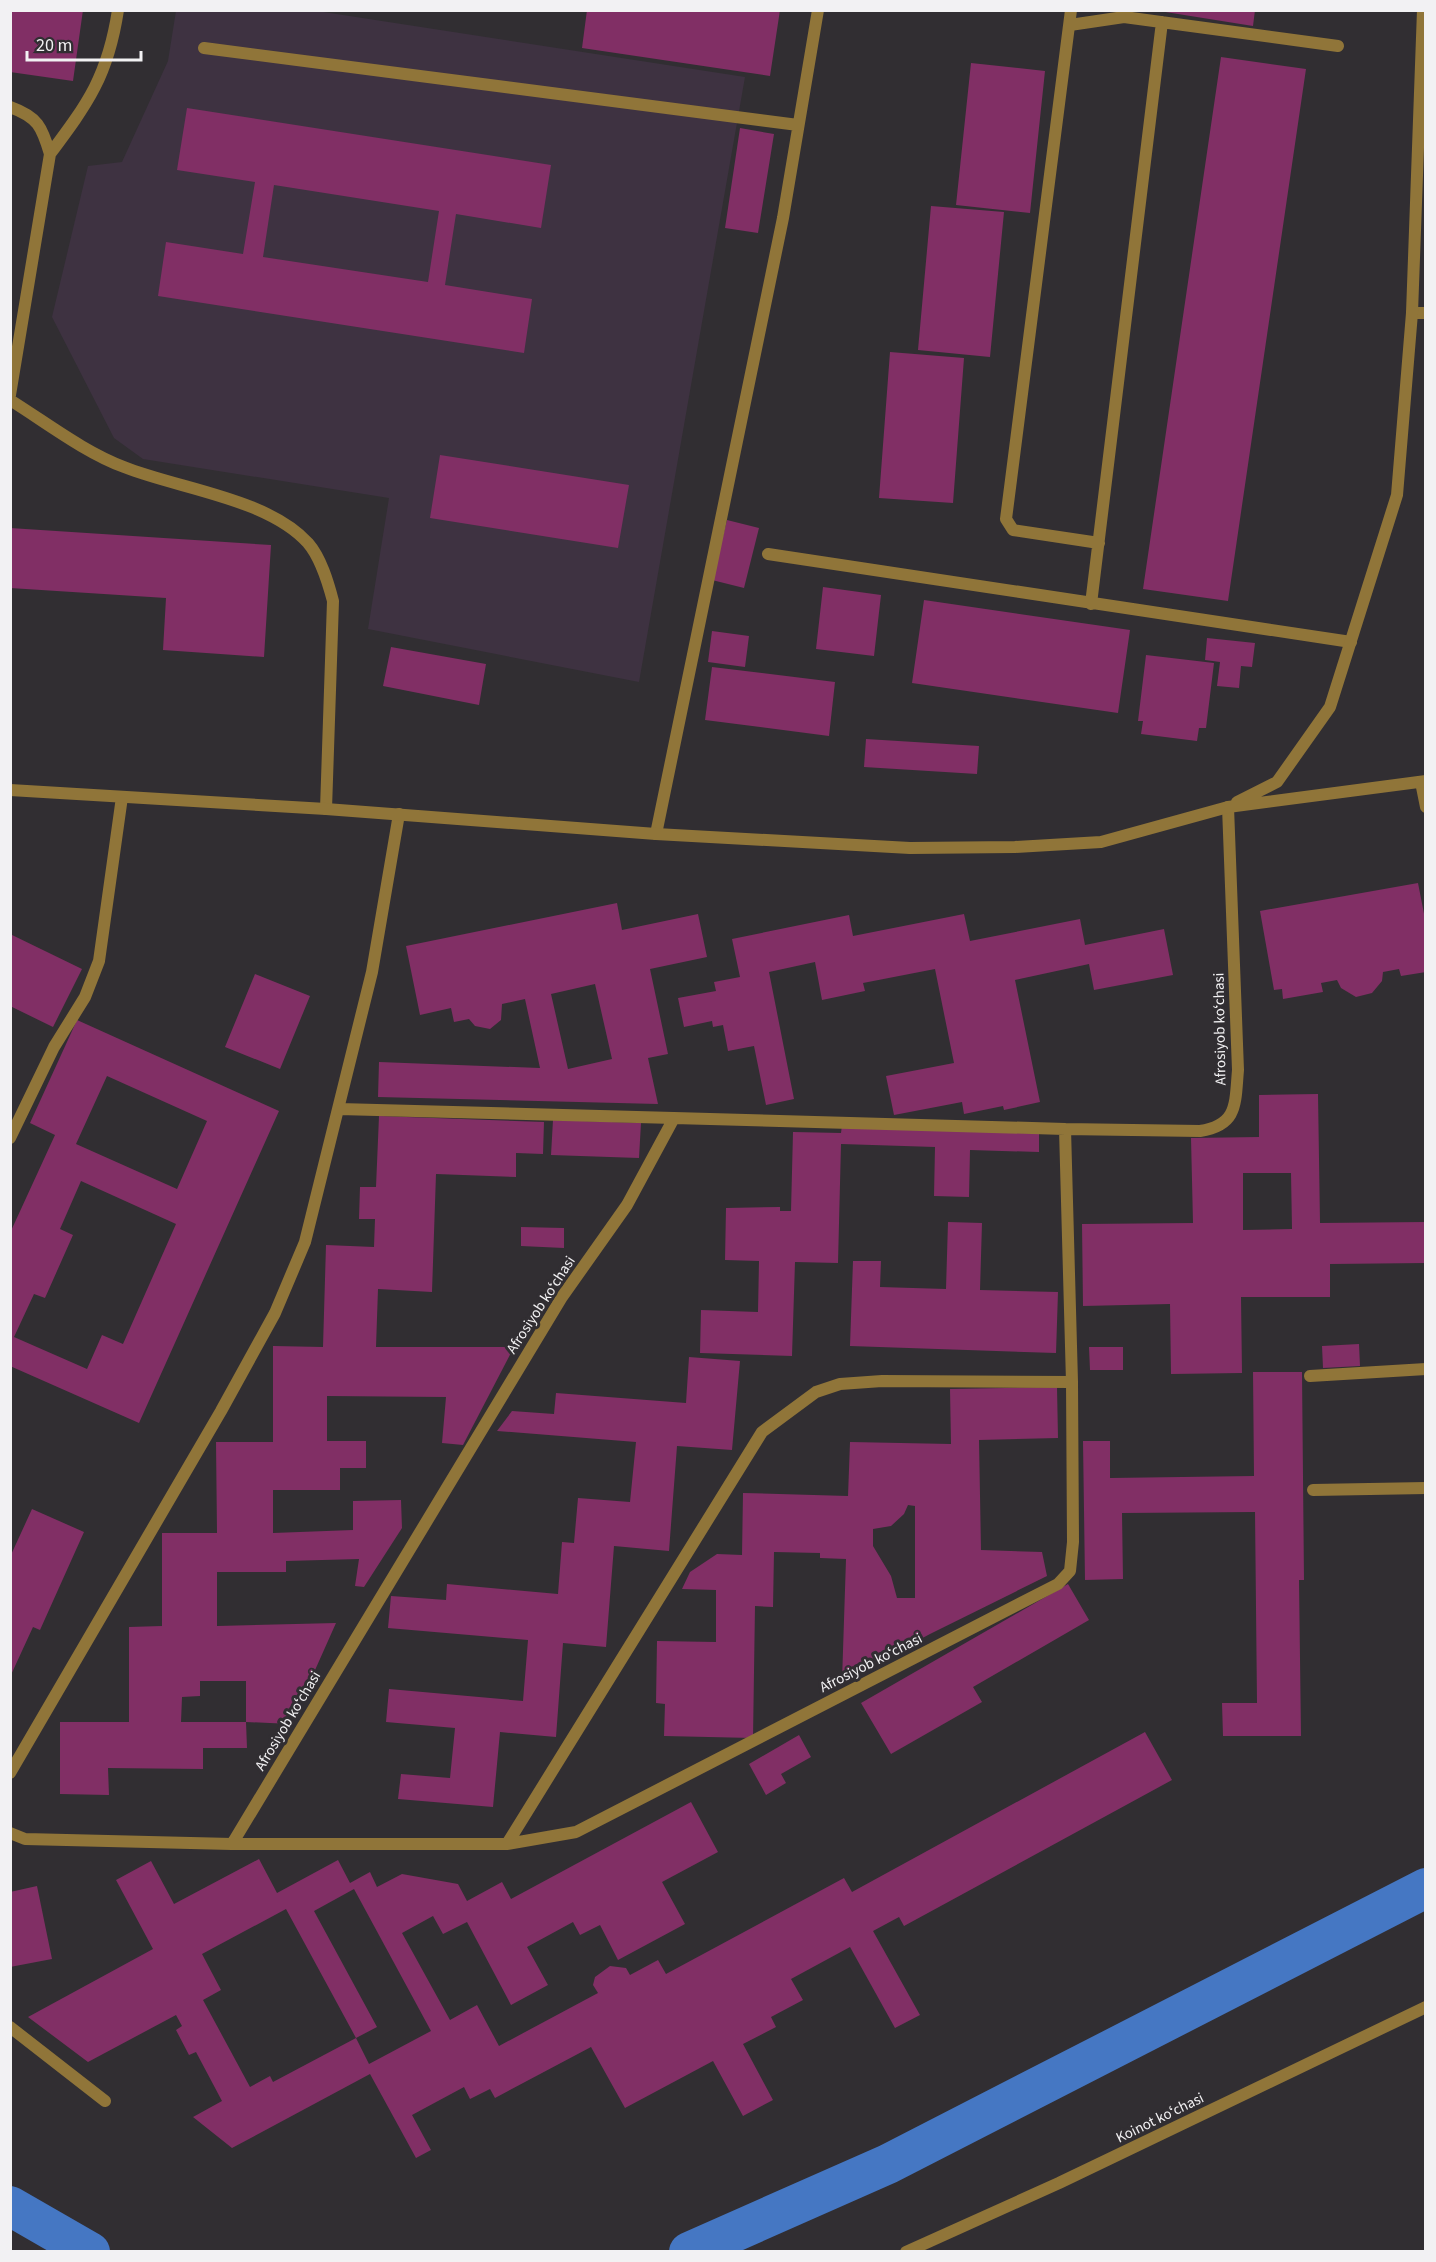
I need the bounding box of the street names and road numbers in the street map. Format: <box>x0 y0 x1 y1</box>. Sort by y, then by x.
street label: Afrosiyob koʻchasi <box>1209 972 1231 1086</box>
street label: Afrosiyob koʻchasi <box>501 1252 581 1358</box>
street label: Afrosiyob koʻchasi <box>816 1628 926 1698</box>
street label: Afrosiyob koʻchasi <box>250 1667 326 1775</box>
street label: Koinot koʻchasi <box>1112 2088 1208 2148</box>

